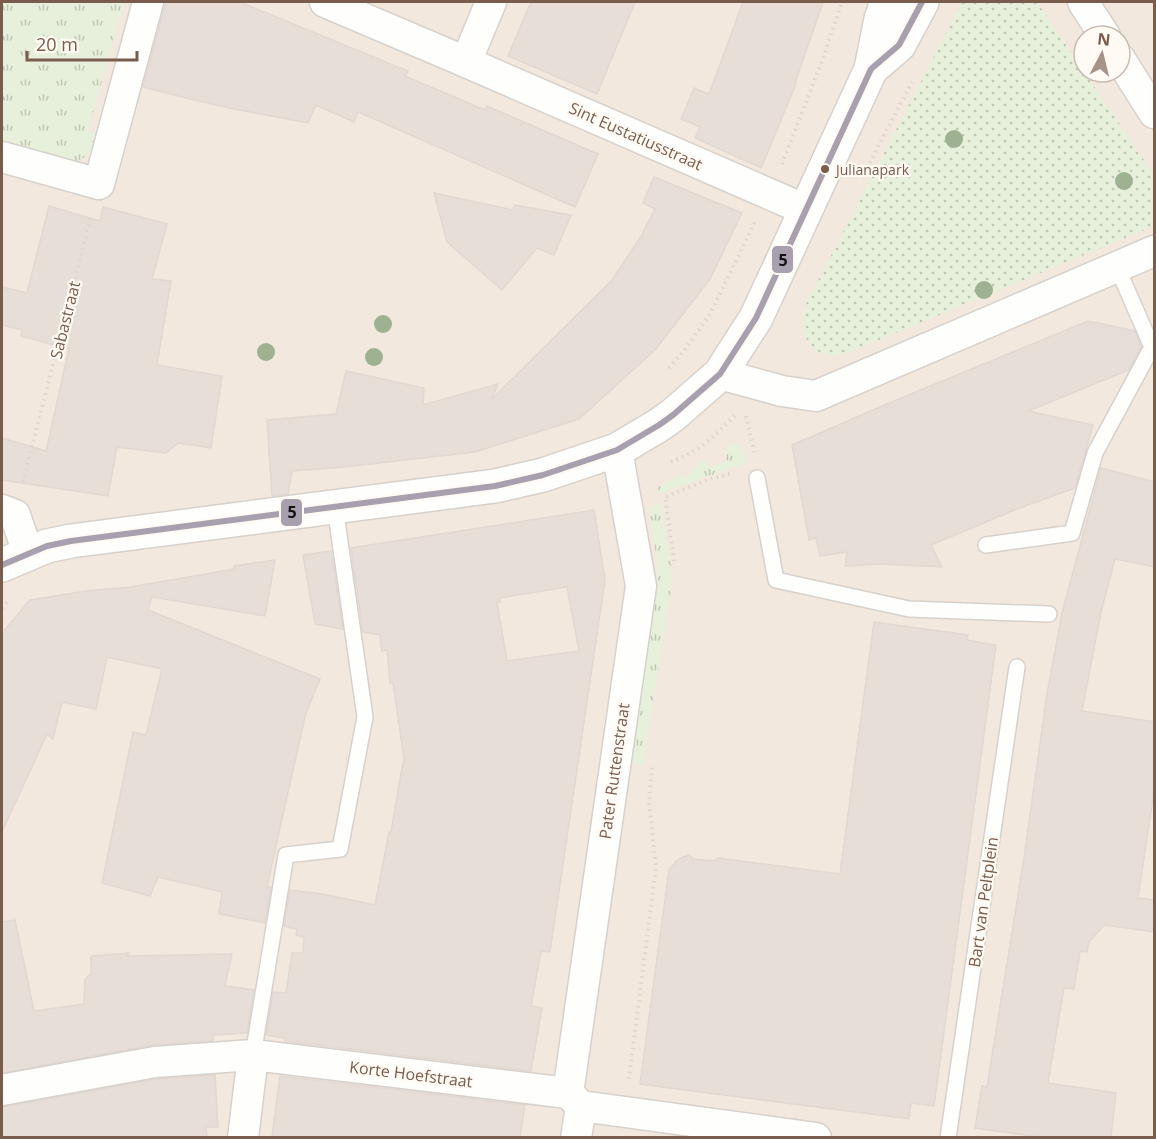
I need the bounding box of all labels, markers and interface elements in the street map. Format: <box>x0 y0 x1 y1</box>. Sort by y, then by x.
scale bar <box>27 24 136 62</box>
north arrow <box>1072 24 1132 84</box>
text: N <box>1096 27 1112 51</box>
text: 20 m <box>36 32 78 56</box>
street label: Sint Eustatiusstraat <box>566 97 706 175</box>
place label: Julianapark <box>834 160 910 179</box>
marker: Julianapark <box>819 163 831 175</box>
line badge: 5 <box>771 245 794 274</box>
text: 5 <box>778 249 788 271</box>
street label: Sabastraat <box>45 278 85 361</box>
line badge: 5 <box>280 498 303 527</box>
text: 5 <box>287 501 297 523</box>
street label: Pater Ruttenstraat <box>594 701 634 840</box>
street label: Bart van Peltplein <box>963 835 1003 969</box>
street label: Korte Hoefstraat <box>348 1056 474 1093</box>

